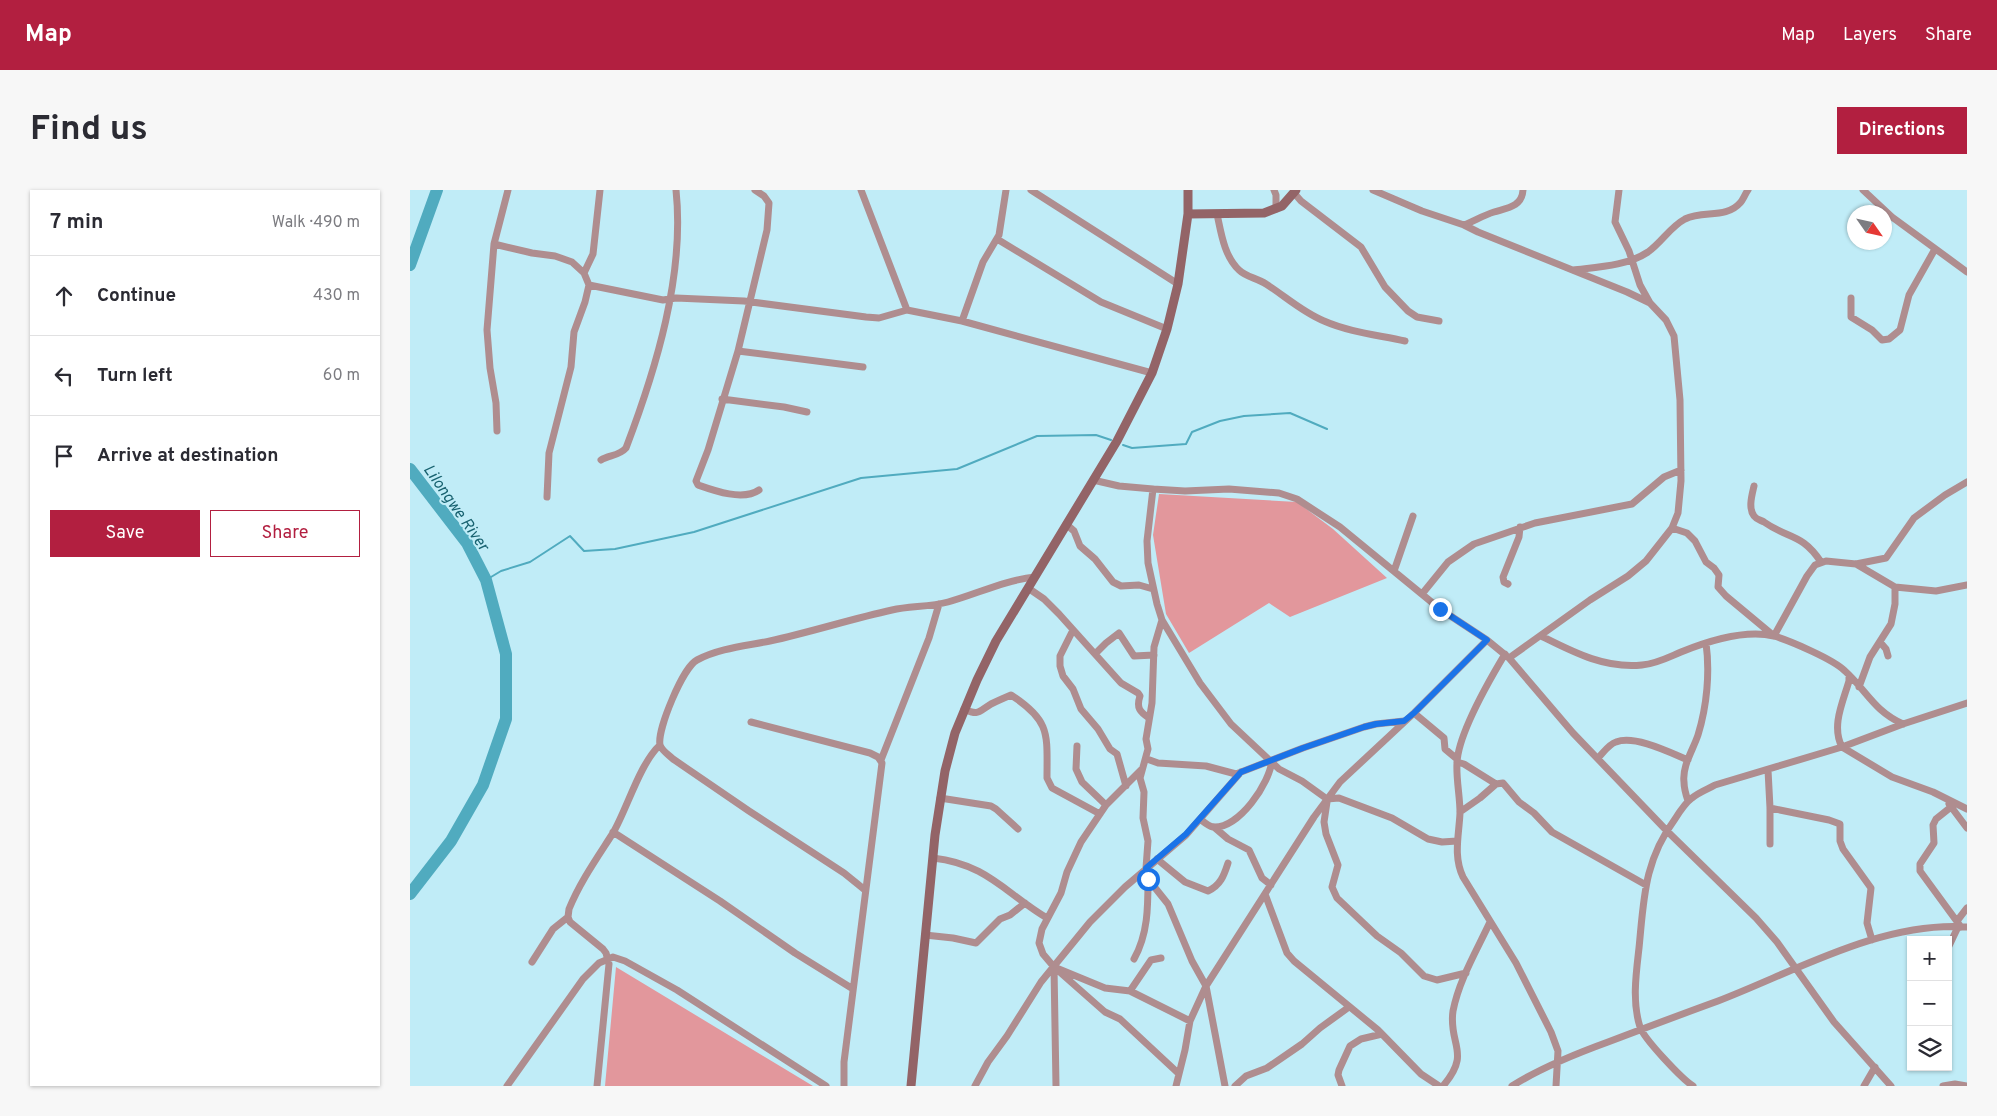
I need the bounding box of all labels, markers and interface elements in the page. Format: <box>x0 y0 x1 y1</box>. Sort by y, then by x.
text: Map <box>25 20 72 50</box>
text: Map <box>1781 24 1815 47</box>
text: Layers <box>1843 24 1897 47</box>
text: Share <box>1925 24 1972 47</box>
button: Directions <box>1837 107 1967 154</box>
text: Find us <box>30 108 148 152</box>
north arrow <box>1847 205 1892 250</box>
text: 7 min <box>50 209 103 236</box>
text: Walk · 490 m <box>272 213 360 233</box>
icon: ahead <box>50 282 78 310</box>
text: Continue <box>97 284 176 308</box>
text: 430 m <box>313 286 360 306</box>
icon: left <box>50 362 78 390</box>
text: Turn left <box>97 364 173 388</box>
text: 60 m <box>323 366 360 386</box>
icon: arrive <box>50 442 78 470</box>
text: Arrive at destination <box>97 444 278 468</box>
water label: Lilongwe River <box>418 461 494 557</box>
button: Save <box>50 510 200 557</box>
button: Share <box>210 510 360 557</box>
route end <box>1429 598 1452 621</box>
route start <box>1137 868 1160 891</box>
map controls <box>1907 936 1952 1071</box>
button: + <box>1907 936 1952 981</box>
button: − <box>1907 981 1952 1026</box>
button: layers <box>1907 1026 1952 1071</box>

